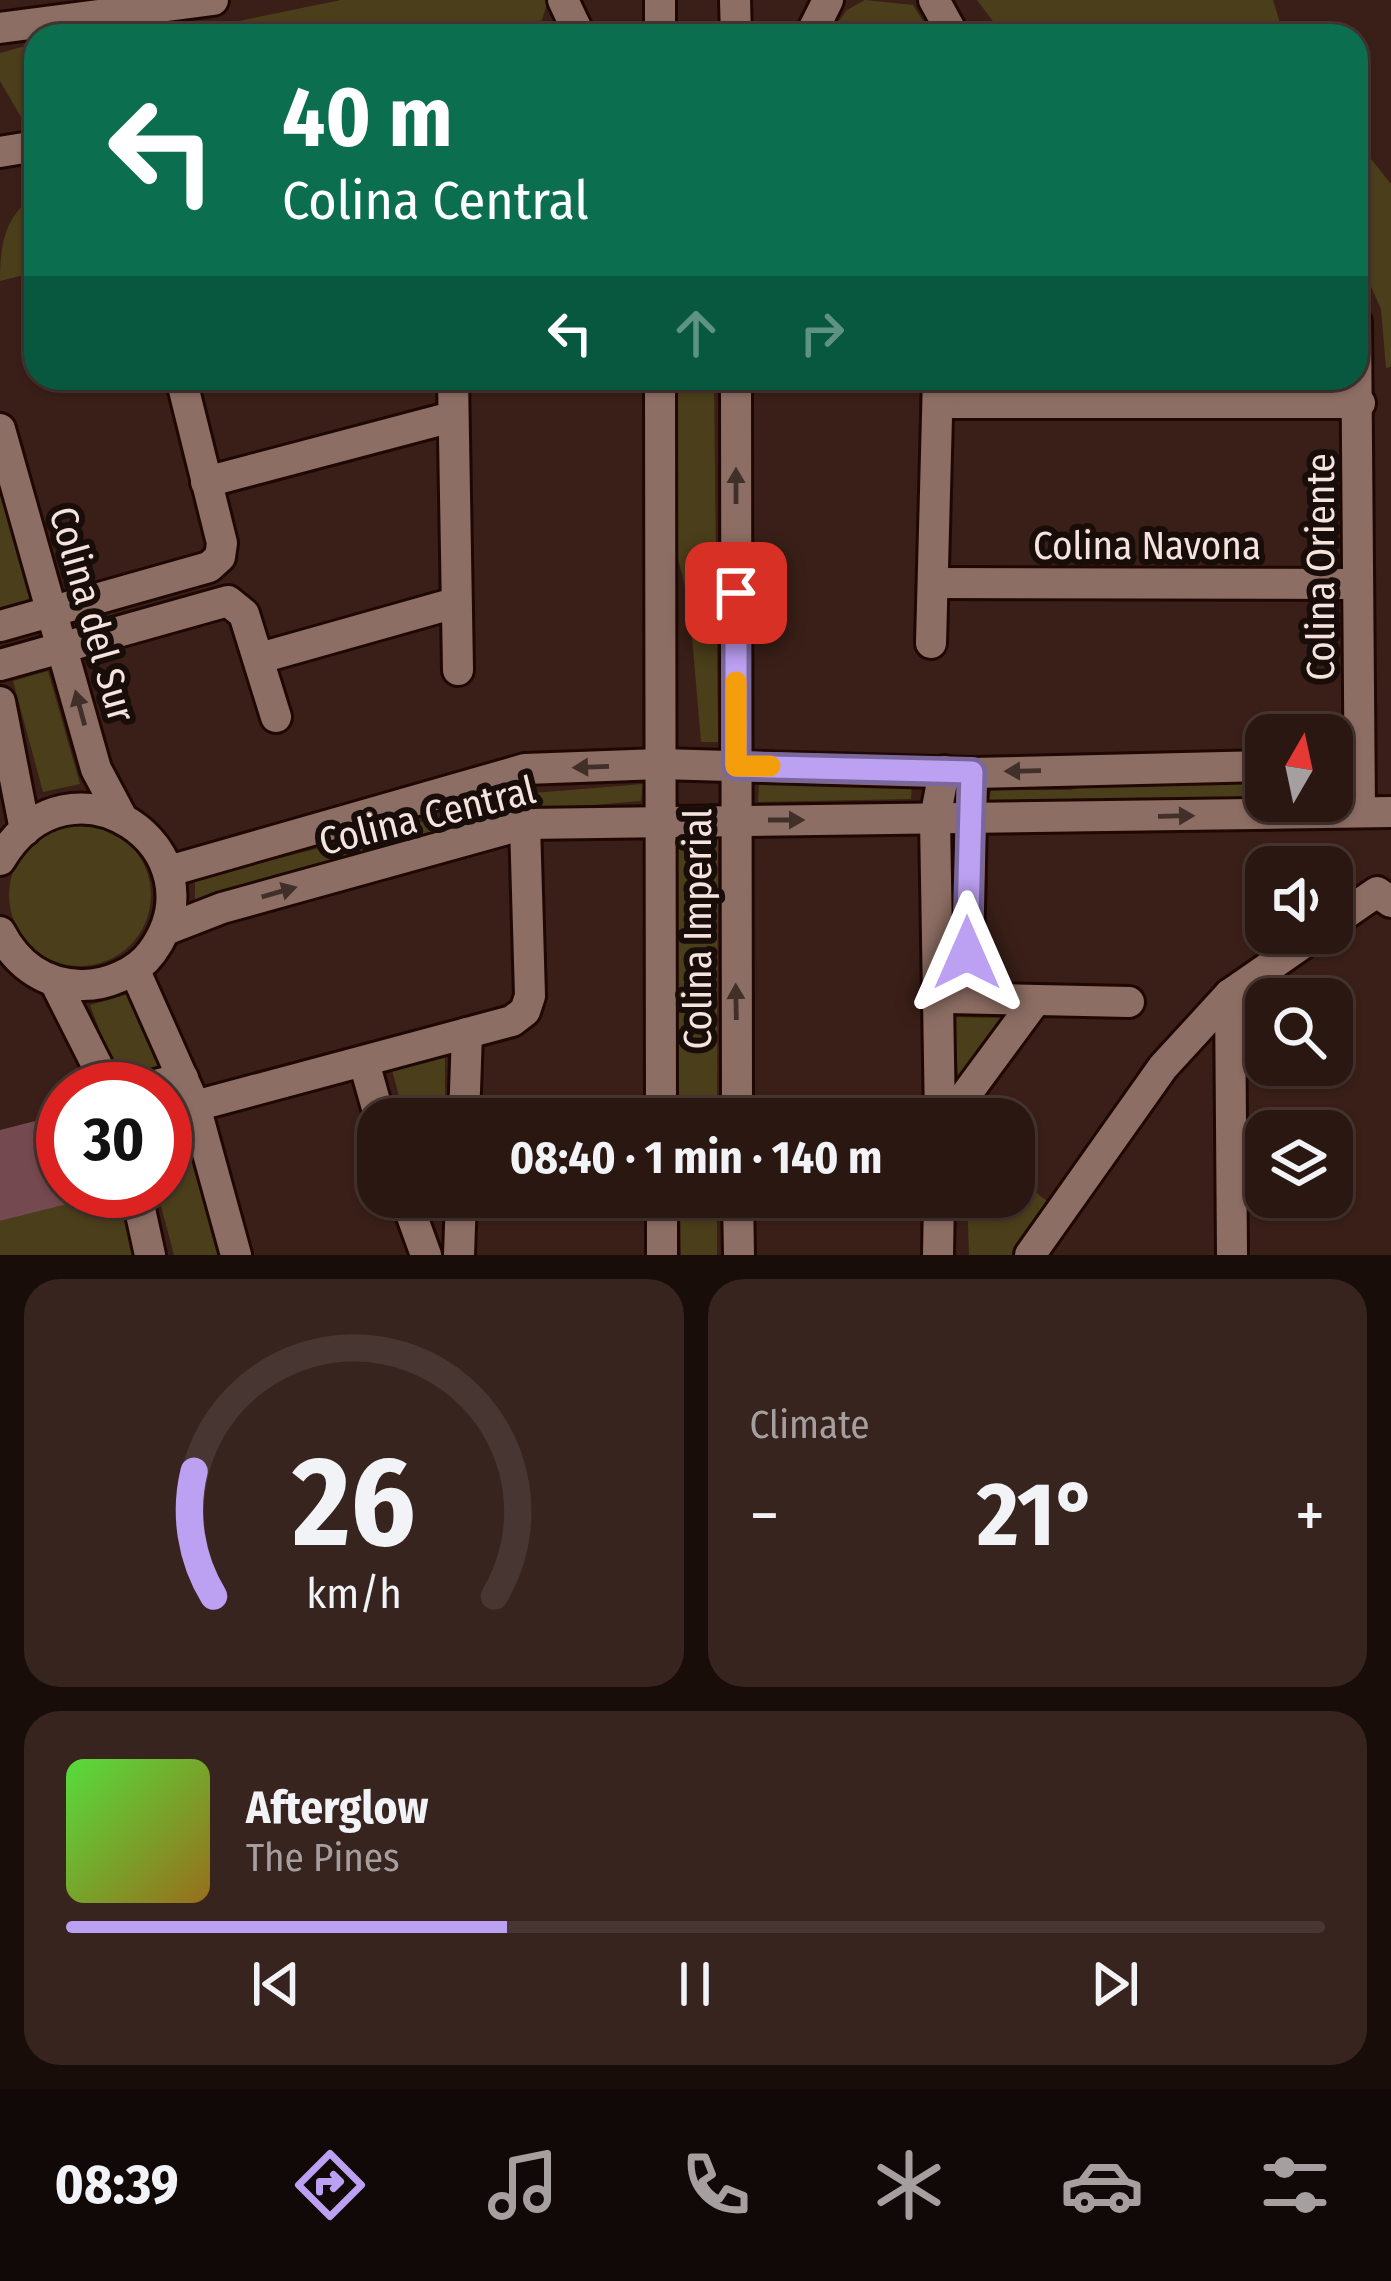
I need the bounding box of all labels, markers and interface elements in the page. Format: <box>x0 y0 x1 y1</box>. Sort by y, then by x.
text: 40 m <box>282 67 453 168</box>
icon: left <box>84 72 240 228</box>
text: Colina Central <box>282 169 589 233</box>
icon: left <box>537 300 603 366</box>
icon: ahead <box>663 300 729 366</box>
icon: right <box>789 300 855 366</box>
street label: Colina Oriente <box>1298 453 1344 681</box>
one-way arrow <box>726 466 746 504</box>
street label: Colina del Sur <box>39 501 145 727</box>
street label: Colina Navona <box>1033 523 1261 569</box>
pin <box>685 542 787 644</box>
icon: arrive <box>703 560 769 626</box>
one-way arrow <box>69 689 88 726</box>
north arrow <box>1245 714 1353 822</box>
map controls <box>1245 714 1353 1218</box>
one-way arrow <box>571 757 609 776</box>
one-way arrow <box>1003 762 1041 781</box>
street label: Colina Central <box>314 767 540 865</box>
one-way arrow <box>1158 806 1196 825</box>
street label: Colina Imperial <box>675 808 721 1050</box>
one-way arrow <box>768 810 806 830</box>
button: sound <box>1245 846 1353 954</box>
one-way arrow <box>261 882 298 901</box>
position arrow <box>904 890 1030 1016</box>
button: search <box>1245 978 1353 1086</box>
one-way arrow <box>727 982 746 1020</box>
speed limit sign: 30 <box>36 1062 192 1218</box>
button: layers <box>1245 1110 1353 1218</box>
text: 08:40 · 1 min · 140 m <box>510 1131 882 1185</box>
text: Climate <box>750 1402 870 1448</box>
text: 26 <box>291 1428 415 1578</box>
text: 21° <box>977 1461 1097 1569</box>
text: − <box>750 1476 779 1555</box>
text: + <box>1295 1476 1325 1555</box>
text: km/h <box>306 1568 402 1619</box>
text: Afterglow <box>246 1781 428 1835</box>
text: The Pines <box>246 1835 400 1881</box>
icon: previous <box>243 1951 309 2017</box>
icon: pause <box>662 1951 728 2017</box>
icon: next <box>1082 1951 1148 2017</box>
icon: directions <box>288 2143 372 2227</box>
icon: music <box>481 2143 565 2227</box>
icon: phone <box>674 2143 758 2227</box>
icon: climate <box>867 2143 951 2227</box>
icon: car <box>1060 2143 1144 2227</box>
icon: filters <box>1253 2143 1337 2227</box>
text: 08:39 <box>54 2153 179 2217</box>

